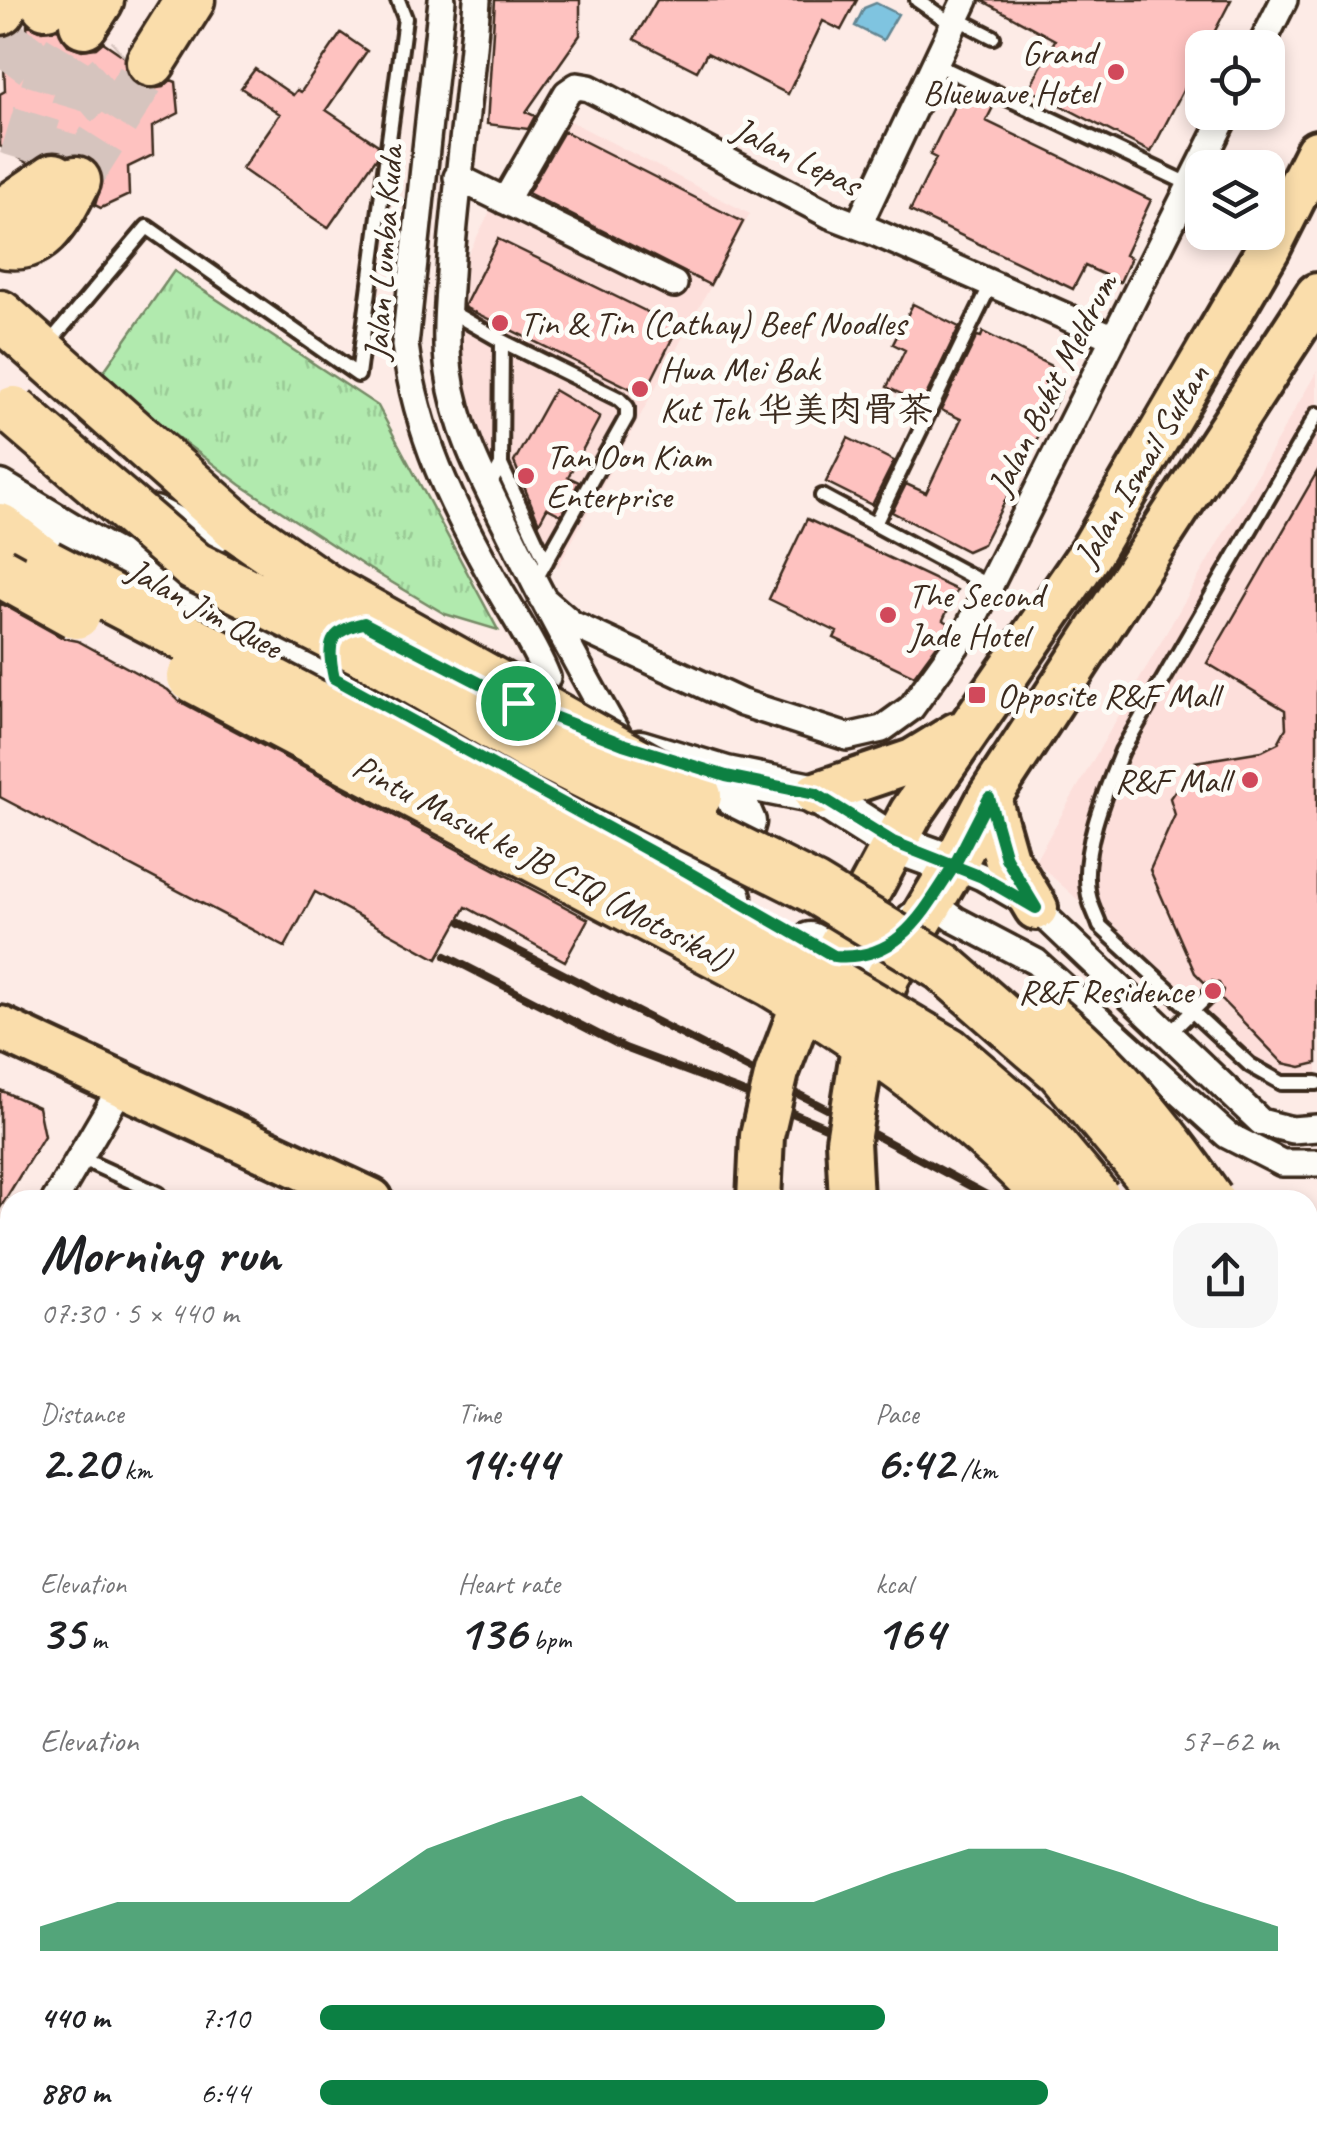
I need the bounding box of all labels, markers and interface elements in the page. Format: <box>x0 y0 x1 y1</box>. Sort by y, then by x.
place label: Grand Bluewave Hotel <box>922 30 1102 115</box>
map controls <box>1185 30 1285 250</box>
button: locate <box>1185 30 1285 130</box>
marker: Grand Bluewave Hotel <box>1105 61 1127 83</box>
street label: Jalan Lepas <box>724 105 871 208</box>
street label: Jalan Lumba Kuda <box>353 142 414 363</box>
button: layers <box>1185 150 1285 250</box>
street label: Jalan Bukit Meldrum <box>976 263 1129 505</box>
place label: Tin & Tin (Cathay) Beef Noodles <box>520 301 909 346</box>
marker: Tin & Tin (Cathay) Beef Noodles <box>489 312 511 334</box>
place label: Hwa Mei Bak Kut Teh 华美肉骨茶 <box>660 347 933 432</box>
street label: Jalan Ismail Sultan <box>1062 356 1220 576</box>
marker: Hwa Mei Bak Kut Teh 华美肉骨茶 <box>629 378 651 400</box>
place label: Tan Oon Kiam Enterprise <box>546 434 713 519</box>
marker: Tan Oon Kiam Enterprise <box>515 465 537 487</box>
street label: Jalan Jim Quee <box>118 547 292 671</box>
place label: The Second Jade Hotel <box>906 573 1049 658</box>
marker: The Second Jade Hotel <box>877 604 899 626</box>
pin <box>476 661 561 746</box>
place label: Opposite R&F Mall <box>997 673 1225 718</box>
icon: arrive <box>491 676 546 731</box>
marker: Opposite R&F Mall <box>966 684 988 706</box>
street label: Pintu Masuk ke JB CIQ (Motosikal) <box>345 744 741 982</box>
place label: R&F Mall <box>1115 758 1236 803</box>
marker: R&F Mall <box>1239 769 1261 791</box>
place label: R&F Residence <box>1018 969 1196 1014</box>
marker: R&F Residence <box>1202 980 1224 1002</box>
text: Morning run <box>40 1219 280 1289</box>
button: share <box>1173 1223 1278 1328</box>
text: 07:30 · 5 × 440 m <box>40 1292 238 1333</box>
text: Distance <box>40 1396 124 1431</box>
text: Time <box>458 1396 501 1431</box>
text: Pace <box>875 1396 918 1431</box>
text: 2.20 <box>40 1431 117 1494</box>
text: 14:44 <box>458 1431 558 1494</box>
text: 6:42 <box>875 1431 954 1494</box>
text: km <box>117 1452 152 1487</box>
text: /km <box>954 1452 997 1487</box>
text: Elevation <box>40 1566 126 1601</box>
text: Heart rate <box>458 1566 560 1601</box>
text: kcal <box>875 1566 912 1601</box>
text: 35 <box>40 1601 84 1664</box>
text: 136 <box>458 1601 526 1664</box>
text: 164 <box>875 1601 944 1664</box>
text: m <box>84 1622 107 1657</box>
text: bpm <box>526 1622 571 1657</box>
text: Elevation <box>40 1720 138 1761</box>
text: 57–62 m <box>1180 1720 1278 1761</box>
text: 440 m <box>40 1997 109 2038</box>
text: 7:10 <box>200 1997 250 2038</box>
text: 880 m <box>40 2072 109 2113</box>
text: 6:44 <box>200 2072 250 2113</box>

